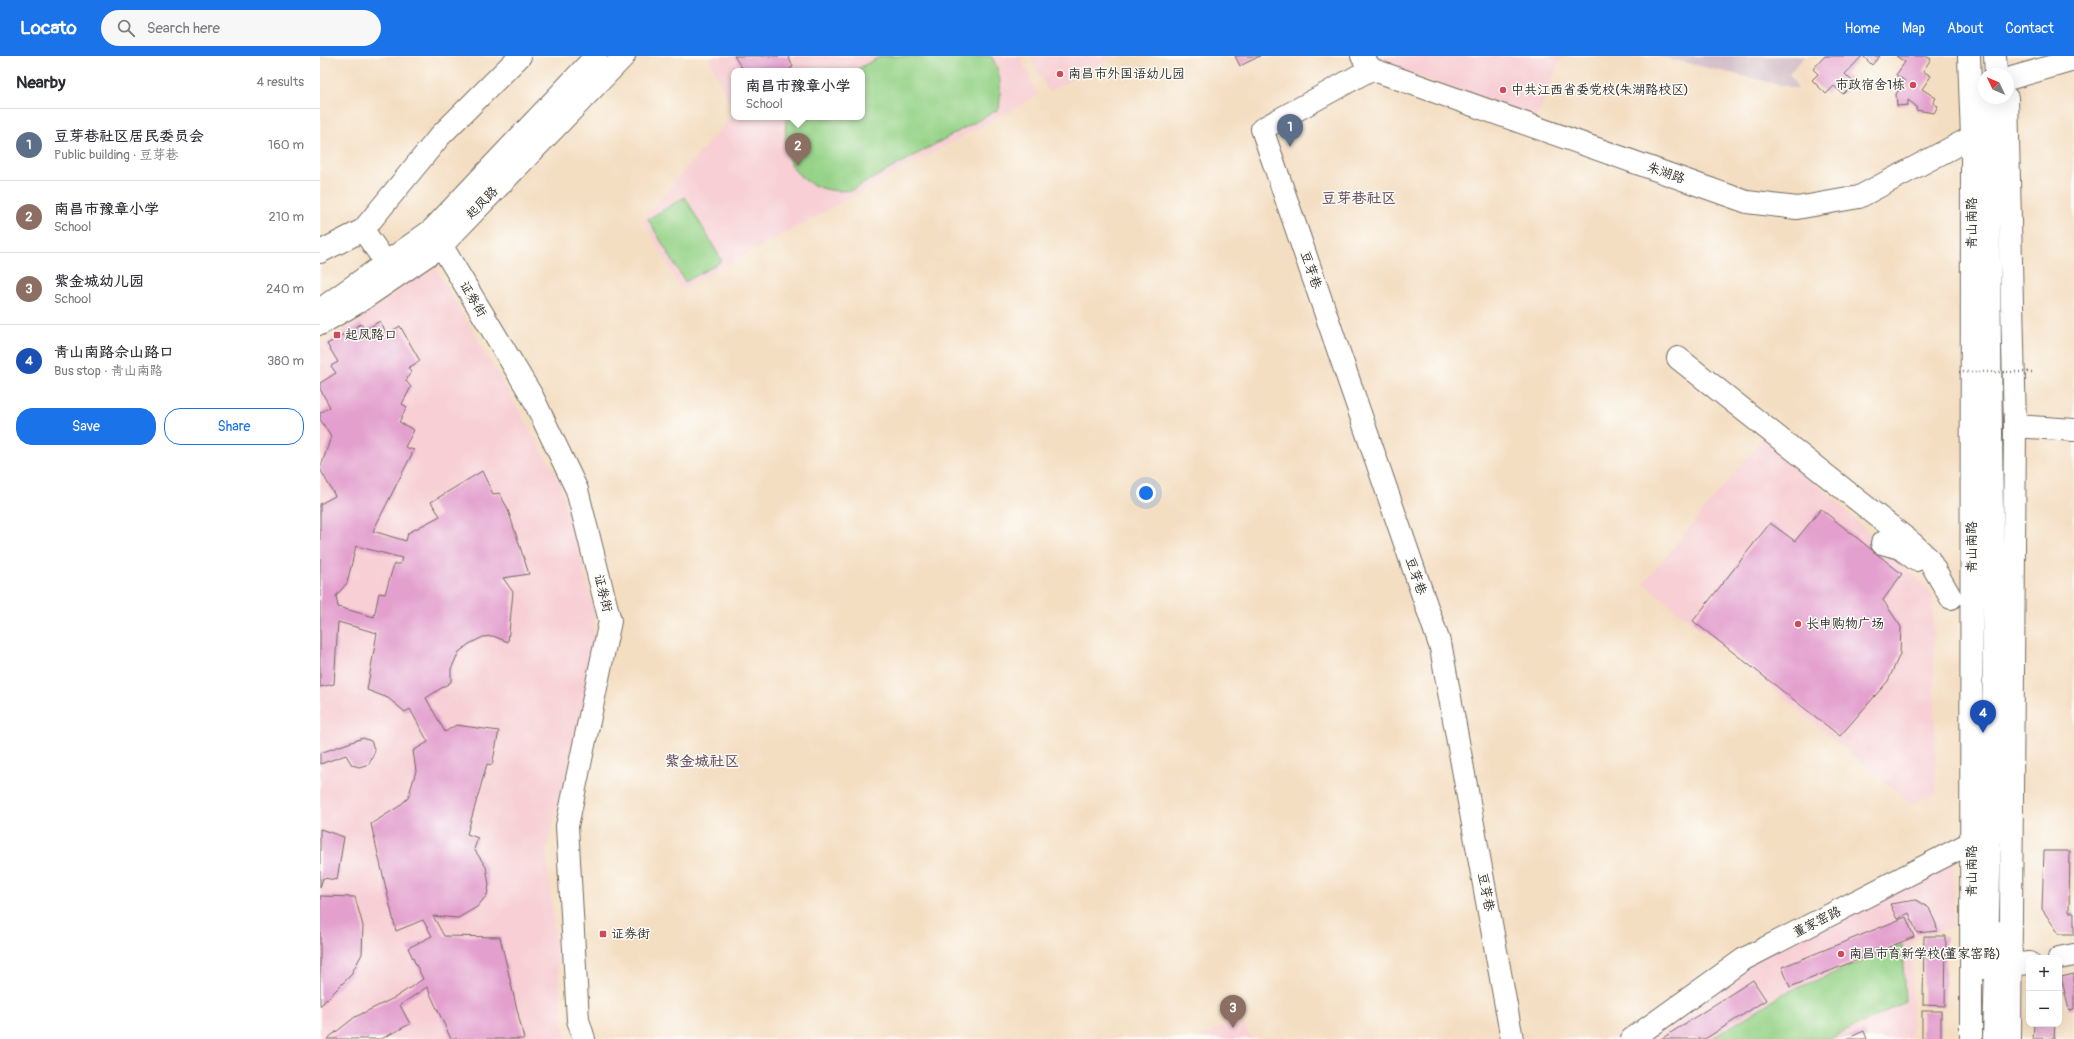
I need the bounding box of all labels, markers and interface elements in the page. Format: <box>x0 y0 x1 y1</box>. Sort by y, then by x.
search box <box>101 10 381 46</box>
text: Locato <box>20 16 77 40</box>
icon: search <box>115 17 137 39</box>
text: Search here <box>147 19 220 38</box>
text: Home <box>1845 20 1880 37</box>
text: Map <box>1902 20 1925 37</box>
text: About <box>1947 20 1983 37</box>
text: Contact <box>2005 20 2054 37</box>
place label: 南昌市外国语幼儿园 <box>1068 66 1185 82</box>
popup <box>731 68 865 120</box>
north arrow <box>1978 68 2014 104</box>
marker: 南昌市外国语幼儿园 <box>1055 69 1065 79</box>
text: Nearby <box>16 72 65 93</box>
text: 4 results <box>257 74 304 90</box>
text: 南昌市豫章小学 <box>745 77 851 96</box>
place label: 市政宿舍1栋 <box>1835 77 1905 93</box>
marker: 市政宿舍1栋 <box>1908 80 1918 90</box>
place label: 中共江西省委党校(朱湖路校区) <box>1511 82 1689 98</box>
marker: 中共江西省委党校(朱湖路校区) <box>1498 85 1508 95</box>
text: School <box>745 96 783 112</box>
pin: 1 <box>1277 114 1303 147</box>
text: 豆芽巷社区居民委员会 <box>54 127 204 146</box>
pin: 2 <box>785 133 811 166</box>
text: 1 <box>26 137 32 153</box>
text: 160 m <box>268 137 304 153</box>
text: Public building · 豆芽巷 <box>54 147 179 163</box>
street label: 朱湖路 <box>1645 159 1687 187</box>
street label: 起凤路 <box>463 183 501 223</box>
district label: 豆芽巷社区 <box>1321 189 1397 208</box>
street label: 青山南路 <box>1964 197 1980 249</box>
text: 南昌市豫章小学 <box>54 200 159 219</box>
text: 2 <box>25 209 33 225</box>
text: 210 m <box>268 209 304 225</box>
text: School <box>54 219 91 235</box>
street label: 豆芽巷 <box>1297 249 1325 291</box>
text: 紫金城幼儿园 <box>54 272 144 291</box>
street label: 证券街 <box>456 278 490 320</box>
text: 3 <box>25 281 33 297</box>
text: 240 m <box>266 281 304 297</box>
text: School <box>54 291 91 307</box>
place label: 起凤路口 <box>345 327 397 343</box>
marker: 起凤路口 <box>332 330 342 340</box>
text: 青山南路佘山路口 <box>54 343 174 362</box>
text: 4 <box>25 353 33 369</box>
text: 380 m <box>267 353 304 369</box>
text: Bus stop · 青山南路 <box>54 363 163 379</box>
button: Save <box>16 408 156 445</box>
button: Share <box>164 408 304 445</box>
your location <box>1136 483 1156 503</box>
street label: 青山南路 <box>1964 521 1980 573</box>
street label: 豆芽巷 <box>1402 555 1430 597</box>
street label: 证券街 <box>591 572 615 614</box>
place label: 长申购物广场 <box>1806 616 1884 632</box>
marker: 长申购物广场 <box>1793 619 1803 629</box>
pin: 4 <box>1970 700 1996 733</box>
district label: 紫金城社区 <box>664 752 740 771</box>
street label: 青山南路 <box>1964 845 1980 897</box>
street label: 豆芽巷 <box>1474 871 1498 913</box>
street label: 董家窑路 <box>1790 903 1844 941</box>
place label: 证券街 <box>611 926 650 942</box>
marker: 证券街 <box>598 929 608 939</box>
place label: 南昌市育新学校(董家窑路) <box>1849 946 2001 962</box>
marker: 南昌市育新学校(董家窑路) <box>1836 949 1846 959</box>
map controls <box>2026 955 2062 1027</box>
button: + <box>2026 955 2062 991</box>
button: − <box>2026 991 2062 1027</box>
pin: 3 <box>1220 995 1246 1028</box>

